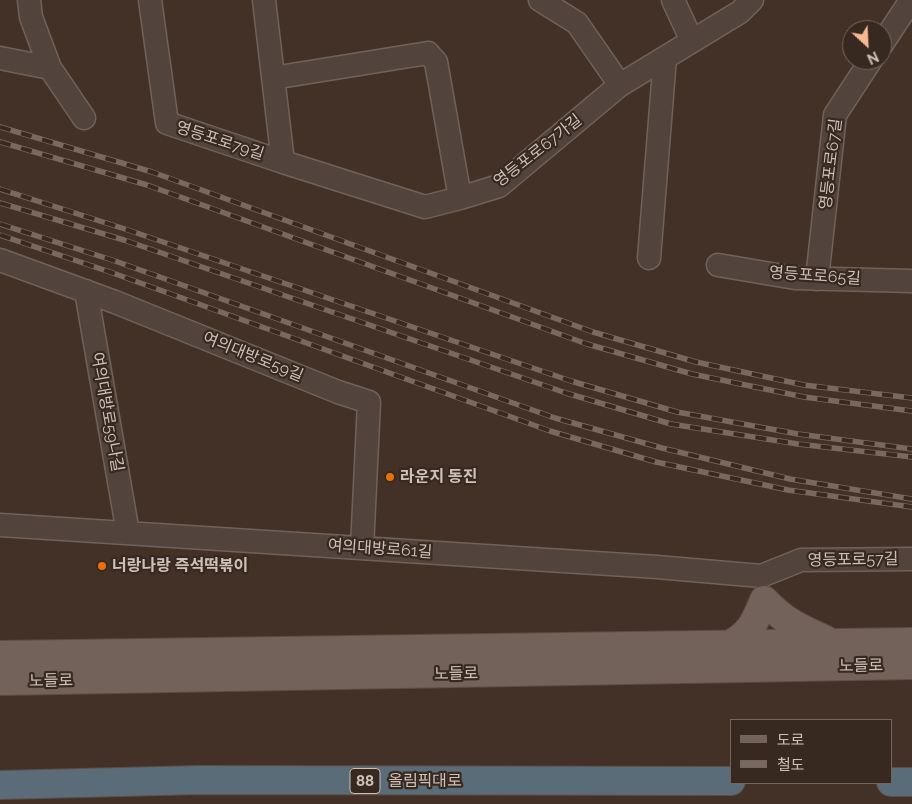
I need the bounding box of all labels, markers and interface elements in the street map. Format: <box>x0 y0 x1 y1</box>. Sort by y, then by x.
north arrow <box>842 20 892 70</box>
text: N <box>865 48 881 67</box>
street label: 영등포로67가길 <box>490 111 586 191</box>
street label: 영등포로67길 <box>816 117 846 211</box>
street label: 영등포로79길 <box>174 118 266 164</box>
street label: 영등포로65길 <box>768 263 862 289</box>
street label: 여의대방로59길 <box>200 328 306 386</box>
street label: 여의대방로59나길 <box>87 351 127 473</box>
place label: 라운지 동진 <box>400 467 477 487</box>
marker: 라운지 동진 <box>384 471 396 483</box>
street label: 여의대방로61길 <box>327 536 433 562</box>
street label: 영등포로57길 <box>807 550 899 570</box>
place label: 너랑나랑 즉석떡볶이 <box>112 556 248 576</box>
marker: 너랑나랑 즉석떡볶이 <box>96 560 108 572</box>
street label: 노들로 <box>839 656 883 676</box>
street label: 노들로 <box>434 664 478 684</box>
street label: 노들로 <box>29 671 73 691</box>
legend <box>730 719 892 784</box>
text: 도로 <box>777 731 805 749</box>
text: 철도 <box>777 756 805 774</box>
road number: 88 <box>350 768 380 794</box>
street label: 올림픽대로 <box>388 771 462 791</box>

